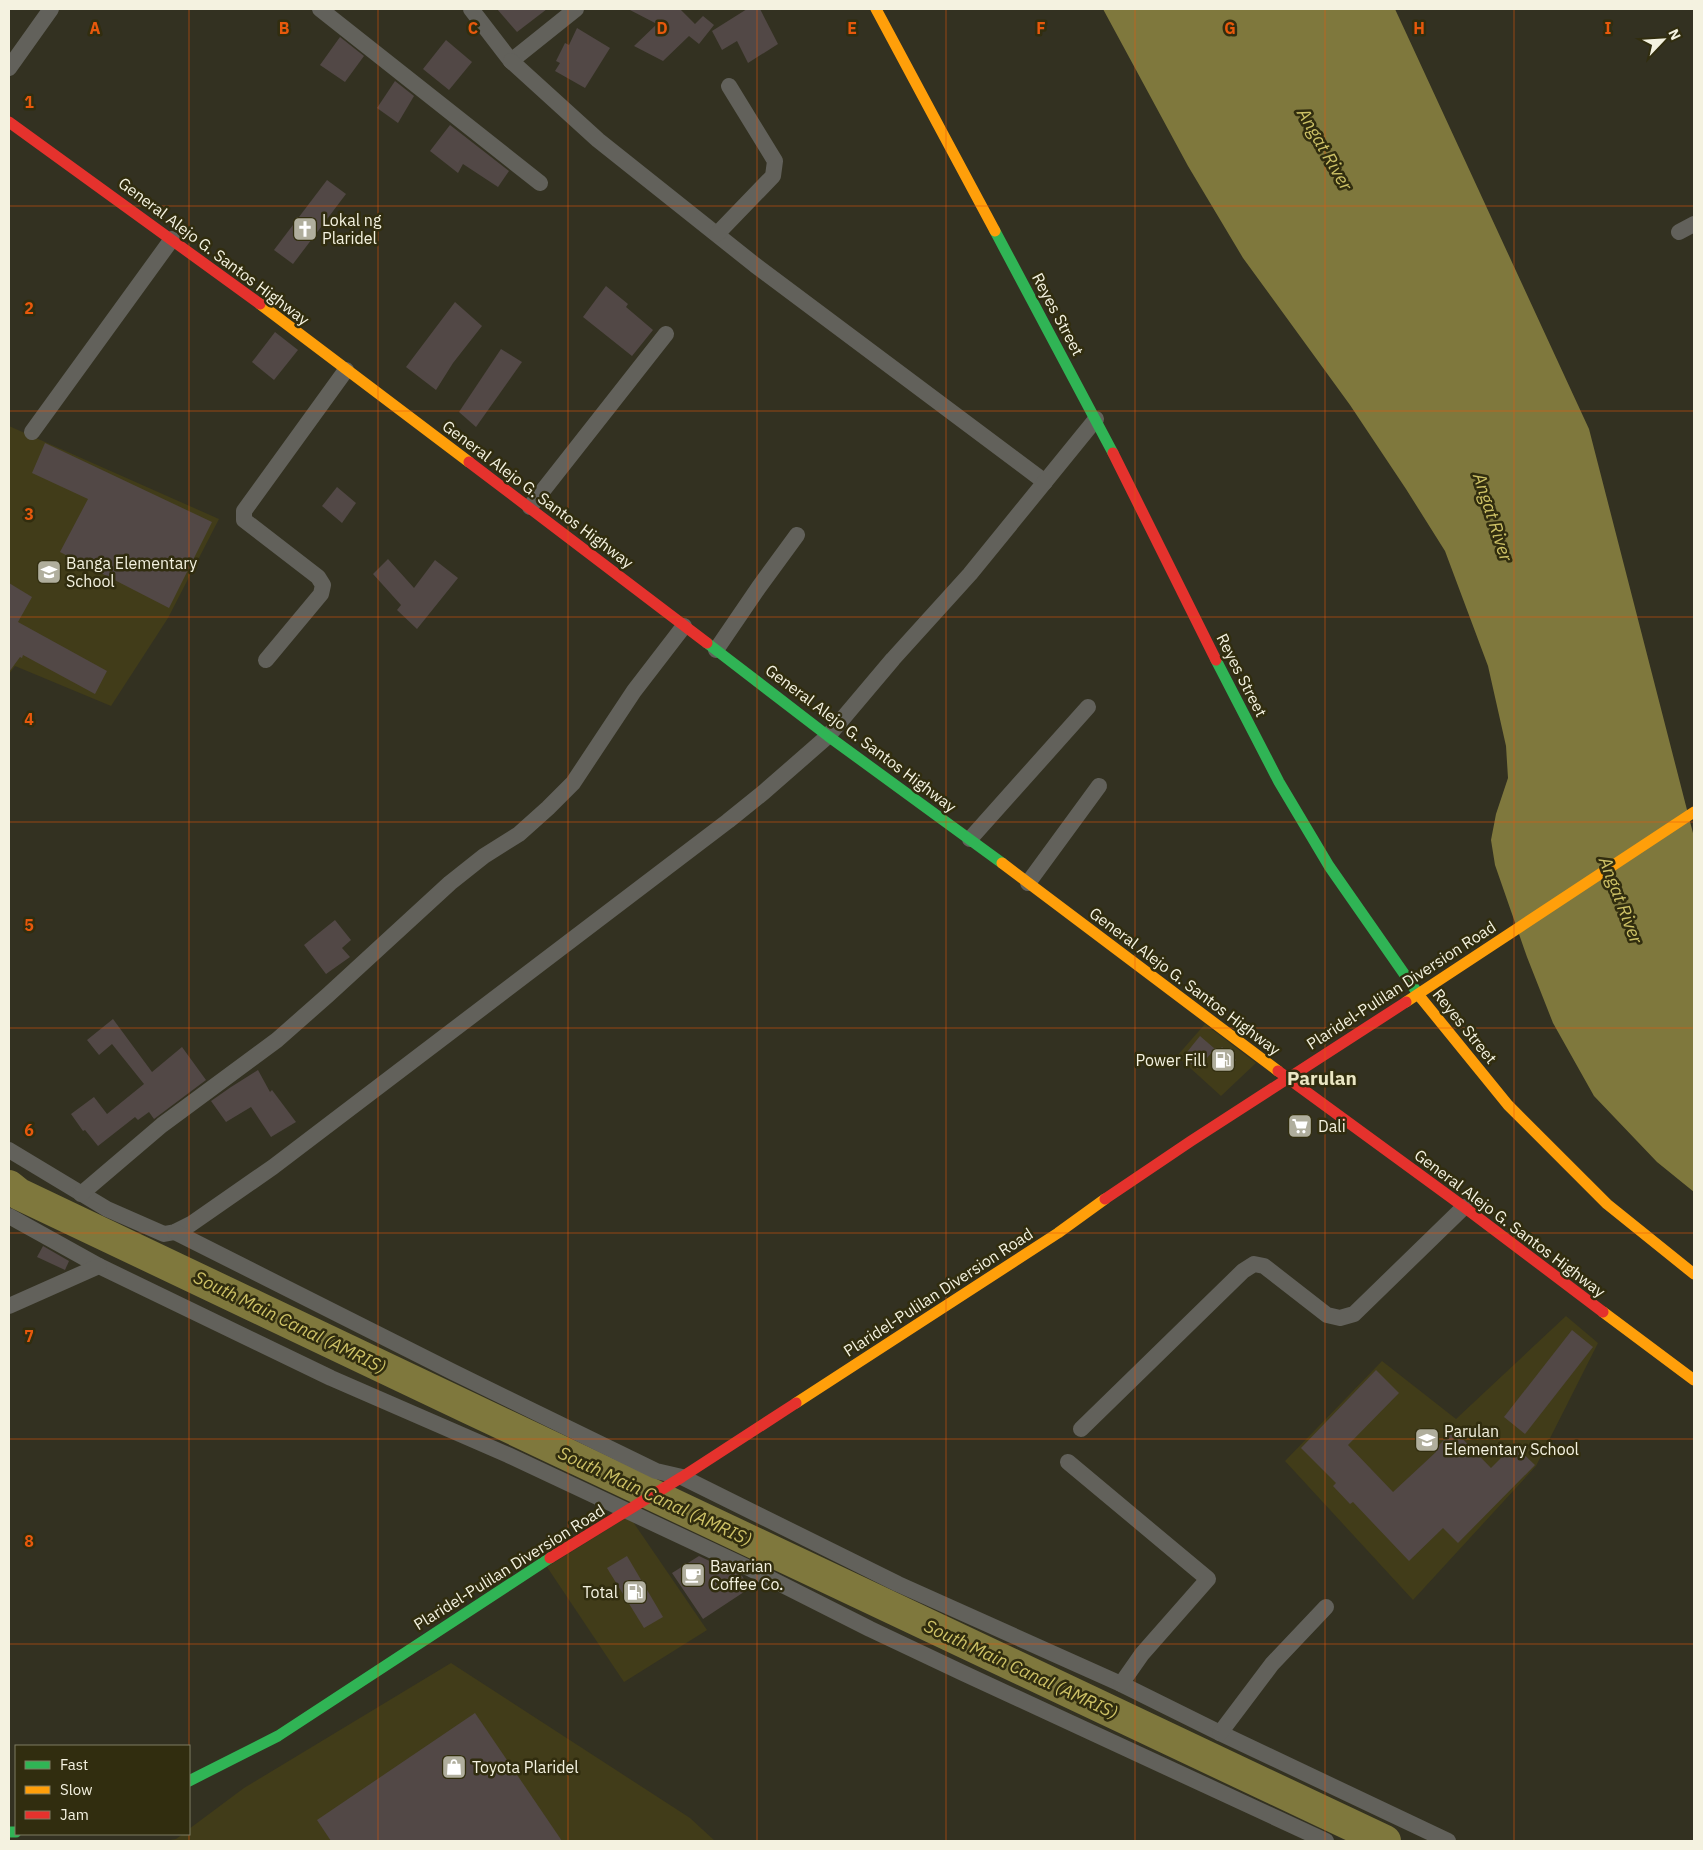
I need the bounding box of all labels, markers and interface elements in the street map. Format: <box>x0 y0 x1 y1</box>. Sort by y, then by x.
north arrow <box>1638 15 1688 65</box>
text: A <box>90 18 101 38</box>
text: B <box>279 18 290 38</box>
text: C <box>468 18 478 38</box>
text: D <box>656 18 668 38</box>
text: E <box>847 18 857 38</box>
text: F <box>1036 18 1046 38</box>
text: G <box>1224 18 1236 38</box>
text: H <box>1413 18 1425 38</box>
text: I <box>1605 18 1612 38</box>
text: N <box>1664 26 1685 43</box>
text: 1 <box>24 92 34 112</box>
water label: Angat River <box>1292 103 1358 195</box>
street label: General Alejo G. Santos Highway <box>115 173 313 329</box>
place label: Lokal ng Plaridel <box>322 210 382 248</box>
church icon: Lokal ng Plaridel <box>292 216 318 242</box>
street label: Reyes Street <box>1028 269 1088 359</box>
text: 2 <box>24 298 34 318</box>
street label: General Alejo G. Santos Highway <box>439 416 637 572</box>
water label: Angat River <box>1468 469 1518 564</box>
text: 3 <box>24 504 34 524</box>
place label: Banga Elementary School <box>66 553 197 591</box>
school or university icon: Banga Elementary School <box>36 559 62 585</box>
street label: Reyes Street <box>1212 630 1272 720</box>
street label: General Alejo G. Santos Highway <box>762 660 960 816</box>
text: 4 <box>24 709 34 729</box>
water label: Angat River <box>1594 852 1648 947</box>
street label: General Alejo G. Santos Highway <box>1086 903 1284 1059</box>
text: 5 <box>24 915 34 935</box>
street label: Plaridel-Pulilan Diversion Road <box>1303 916 1499 1054</box>
street label: Reyes Street <box>1429 984 1501 1068</box>
fuel station icon: Power Fill <box>1210 1047 1236 1073</box>
place label: Power Fill <box>1136 1050 1206 1070</box>
district label: Parulan <box>1287 1066 1357 1090</box>
supermarket icon: Dali <box>1287 1113 1313 1139</box>
place label: Dali <box>1318 1116 1346 1136</box>
text: 6 <box>24 1120 34 1140</box>
street label: General Alejo G. Santos Highway <box>1411 1145 1609 1301</box>
street label: Plaridel-Pulilan Diversion Road <box>840 1223 1036 1361</box>
water label: South Main Canal (AMRIS) <box>190 1265 390 1379</box>
text: 7 <box>24 1326 34 1346</box>
place label: Parulan Elementary School <box>1444 1421 1579 1459</box>
school or university icon: Parulan Elementary School <box>1414 1427 1440 1453</box>
water label: South Main Canal (AMRIS) <box>555 1441 755 1551</box>
street label: Plaridel-Pulilan Diversion Road <box>410 1500 608 1634</box>
text: 8 <box>24 1531 34 1551</box>
place label: Bavarian Coffee Co. <box>710 1556 783 1594</box>
cafe icon: Bavarian Coffee Co. <box>680 1562 706 1588</box>
fuel station icon: Total <box>622 1579 648 1605</box>
place label: Total <box>582 1582 618 1602</box>
water label: South Main Canal (AMRIS) <box>921 1614 1121 1724</box>
legend <box>15 1745 190 1835</box>
shop icon: Toyota Plaridel <box>441 1754 467 1780</box>
text: Fast <box>60 1755 88 1774</box>
place label: Toyota Plaridel <box>472 1757 579 1777</box>
text: Slow <box>60 1780 93 1799</box>
text: Jam <box>60 1805 89 1824</box>

